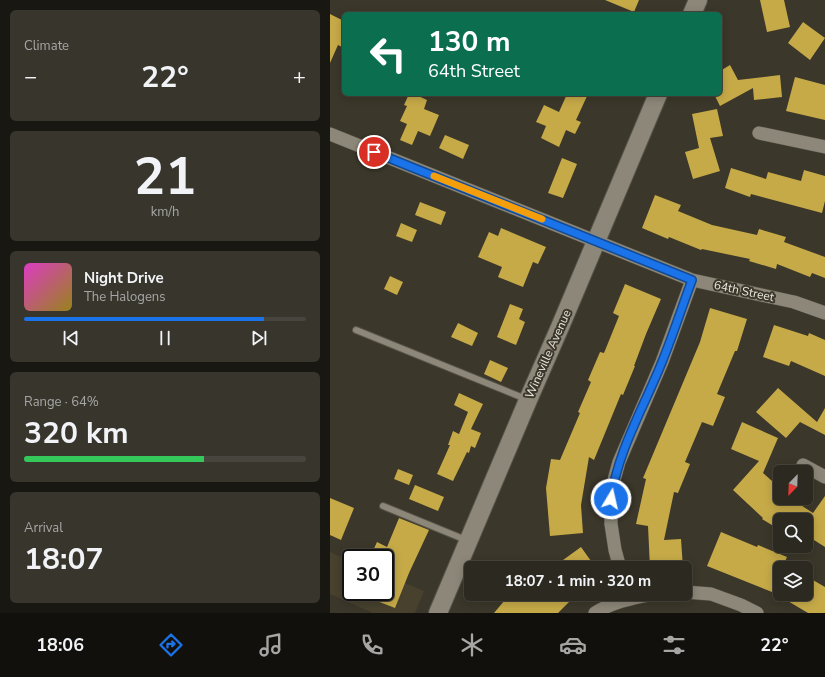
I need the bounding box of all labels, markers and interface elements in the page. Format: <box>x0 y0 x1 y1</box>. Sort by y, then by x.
text: 130 m <box>428 23 511 61</box>
icon: left <box>362 28 414 80</box>
text: Climate <box>24 37 69 55</box>
text: 22° <box>141 57 189 98</box>
text: 64th Street <box>428 59 520 83</box>
text: − <box>24 62 37 92</box>
text: + <box>293 62 306 92</box>
pin <box>357 135 391 169</box>
text: 21 <box>134 141 196 212</box>
icon: arrive <box>363 141 385 163</box>
text: km/h <box>151 203 179 221</box>
text: Night Drive <box>84 268 164 288</box>
street label: 64th Street <box>712 277 776 305</box>
text: The Halogens <box>84 288 165 306</box>
street label: Wineville Avenue <box>521 307 575 401</box>
icon: previous <box>60 327 82 349</box>
icon: pause <box>154 327 176 349</box>
icon: next <box>248 327 270 349</box>
text: Range · 64% <box>24 393 99 411</box>
text: 320 km <box>24 413 129 454</box>
north arrow <box>773 465 813 505</box>
map controls <box>773 465 813 601</box>
position arrow <box>590 478 632 520</box>
button: search <box>773 513 813 553</box>
text: Arrival <box>24 519 63 537</box>
text: 18:07 <box>24 539 103 580</box>
speed limit sign: 30 <box>342 549 394 601</box>
button: layers <box>773 561 813 601</box>
text: 18:07 · 1 min · 320 m <box>505 571 651 591</box>
icon: directions <box>157 631 185 659</box>
icon: music <box>257 631 285 659</box>
icon: phone <box>358 631 386 659</box>
icon: climate <box>458 631 486 659</box>
icon: car <box>559 631 587 659</box>
icon: filters <box>660 631 688 659</box>
text: 18:06 <box>36 633 84 657</box>
text: 22° <box>760 633 789 657</box>

